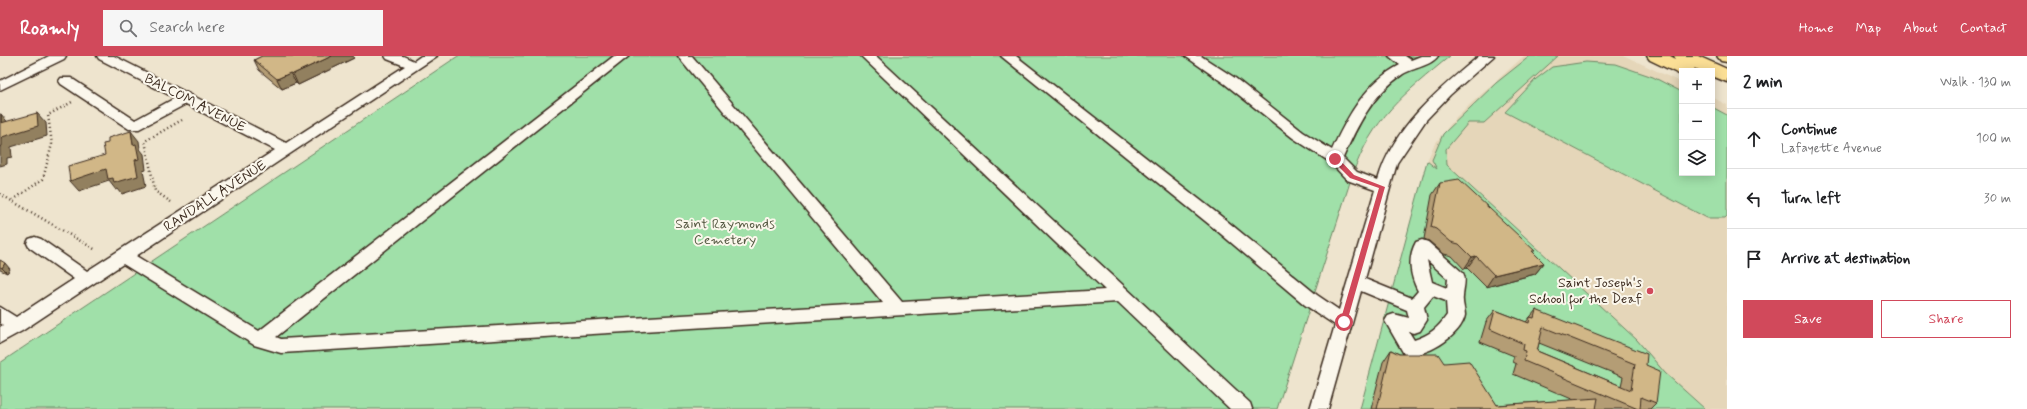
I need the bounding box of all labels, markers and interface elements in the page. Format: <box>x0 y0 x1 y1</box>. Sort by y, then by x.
search box <box>103 10 383 46</box>
text: Roamly <box>20 16 79 41</box>
icon: search <box>117 17 139 39</box>
text: Search here <box>149 18 225 38</box>
text: Home <box>1799 19 1833 37</box>
text: Map <box>1855 19 1881 37</box>
text: About <box>1903 19 1938 37</box>
text: Contact <box>1960 19 2007 37</box>
map controls <box>1679 68 1715 176</box>
button: + <box>1679 68 1715 104</box>
street label: BALCOM AVENUE <box>141 70 249 136</box>
text: 2 min <box>1743 71 1783 93</box>
text: Walk · 130 m <box>1940 74 2011 91</box>
button: − <box>1679 104 1715 140</box>
text: Continue <box>1781 120 1837 140</box>
icon: ahead <box>1743 128 1765 150</box>
text: 100 m <box>1976 130 2011 147</box>
button: layers <box>1679 140 1715 176</box>
text: Lafayette Avenue <box>1781 140 1882 157</box>
route end <box>1326 150 1344 168</box>
street label: RANDALL AVENUE <box>160 156 270 236</box>
icon: left <box>1743 188 1765 210</box>
text: Turn left <box>1781 189 1841 209</box>
text: 30 m <box>1984 190 2011 207</box>
park label: Saint Raymonds Cemetery <box>675 215 775 249</box>
icon: arrive <box>1743 248 1765 270</box>
text: Arrive at destination <box>1781 249 1910 269</box>
place label: Saint Joseph's School for the Deaf <box>1529 274 1642 310</box>
marker: Saint Joseph's School for the Deaf <box>1645 286 1655 296</box>
button: Save <box>1743 300 1873 338</box>
button: Share <box>1881 300 2011 338</box>
route start <box>1335 313 1353 331</box>

